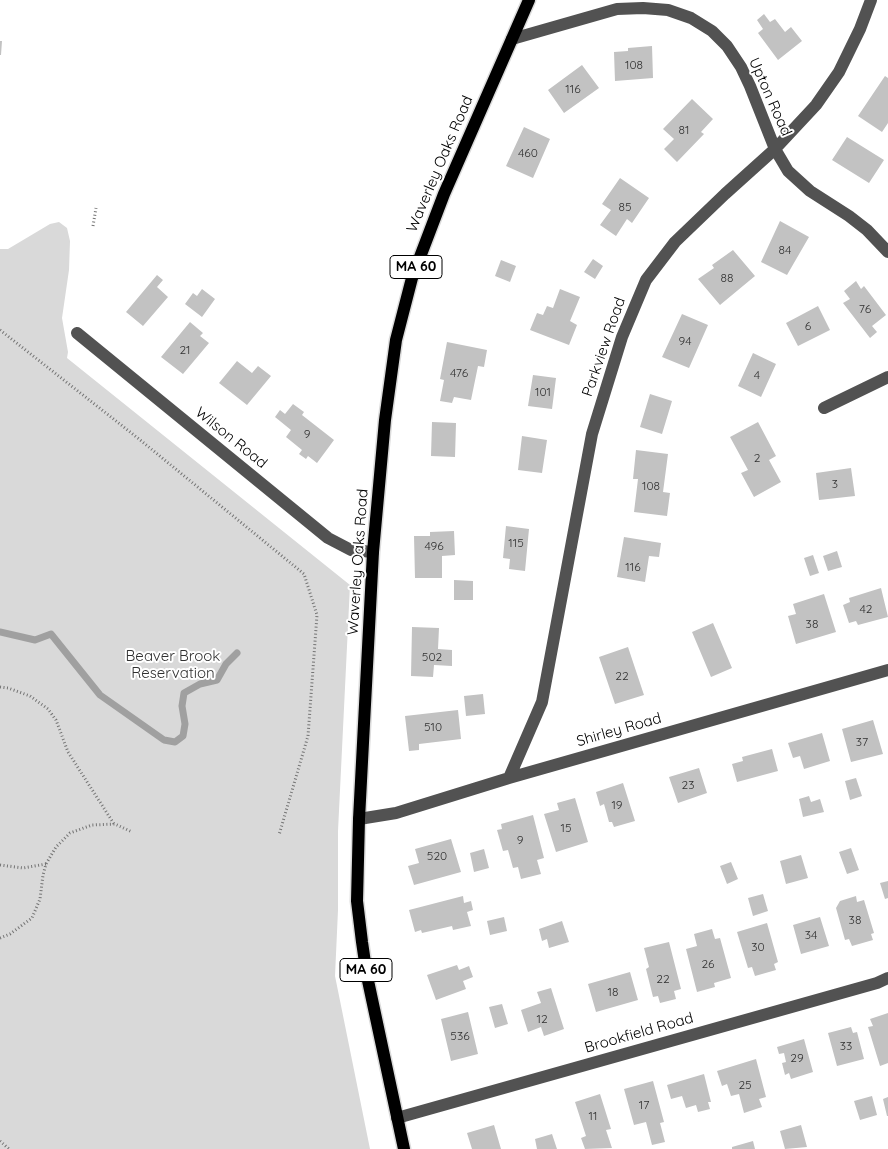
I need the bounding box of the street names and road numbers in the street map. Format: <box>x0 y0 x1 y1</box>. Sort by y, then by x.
street label: Upton Road <box>745 55 795 139</box>
street label: Waverley Oaks Road <box>403 93 477 235</box>
road number: MA 60 <box>390 256 442 278</box>
street label: Parkview Road <box>579 295 629 399</box>
street label: Wilson Road <box>191 404 271 472</box>
street label: Waverley Oaks Road <box>344 488 372 636</box>
street label: Shirley Road <box>574 709 664 751</box>
road number: MA 60 <box>340 958 392 982</box>
street label: Brookfield Road <box>583 1009 695 1057</box>

